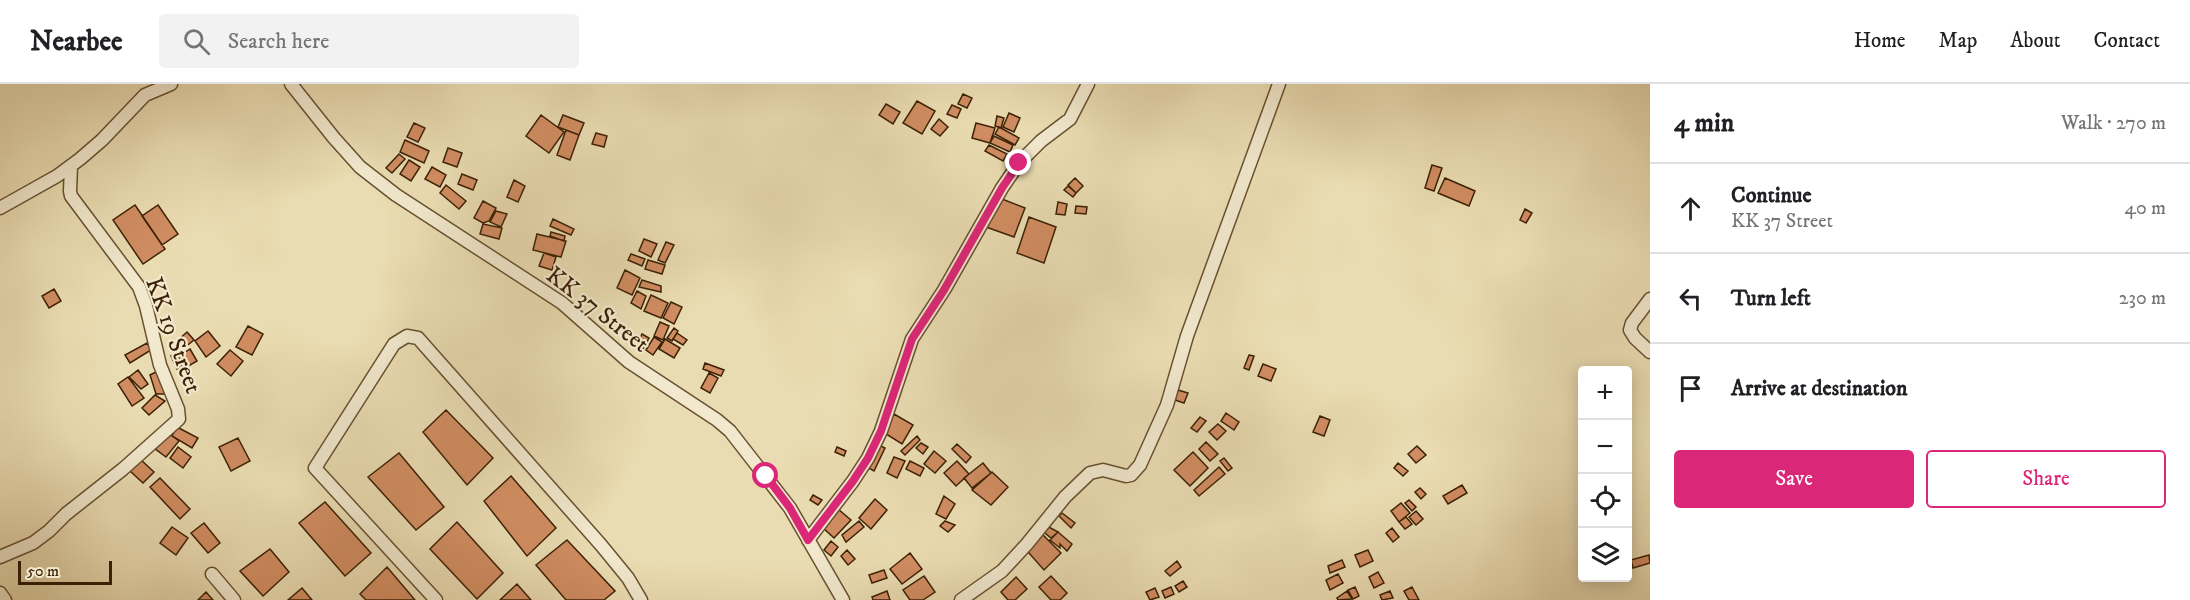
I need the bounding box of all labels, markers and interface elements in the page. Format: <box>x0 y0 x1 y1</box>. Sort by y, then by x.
search box <box>159 14 579 68</box>
text: Nearbee <box>30 24 123 59</box>
icon: search <box>180 25 213 58</box>
text: Search here <box>228 28 329 55</box>
text: Home <box>1854 28 1906 54</box>
text: Map <box>1939 28 1977 54</box>
text: About <box>2010 28 2061 54</box>
text: Contact <box>2094 28 2160 54</box>
text: 4 min <box>1674 107 1734 140</box>
text: Walk · 270 m <box>2061 111 2166 136</box>
route end <box>1005 149 1031 175</box>
text: Continue <box>1731 182 1812 209</box>
icon: ahead <box>1674 192 1707 225</box>
text: 40 m <box>2124 196 2166 221</box>
text: KK 37 Street <box>1731 209 1833 234</box>
street label: KK 37 Street <box>540 260 655 359</box>
street label: KK 19 Street <box>138 273 208 398</box>
icon: left <box>1674 282 1707 315</box>
text: Turn left <box>1731 285 1811 312</box>
text: 230 m <box>2119 286 2166 311</box>
map controls <box>1578 366 1632 582</box>
button: + <box>1578 366 1632 420</box>
icon: arrive <box>1674 372 1707 405</box>
text: Arrive at destination <box>1731 375 1908 402</box>
button: − <box>1578 420 1632 474</box>
button: Save <box>1674 450 1914 508</box>
button: Share <box>1926 450 2166 508</box>
route start <box>752 462 778 488</box>
button: locate <box>1578 474 1632 528</box>
button: layers <box>1578 528 1632 582</box>
scale bar <box>18 558 112 586</box>
text: 50 m <box>27 561 59 581</box>

